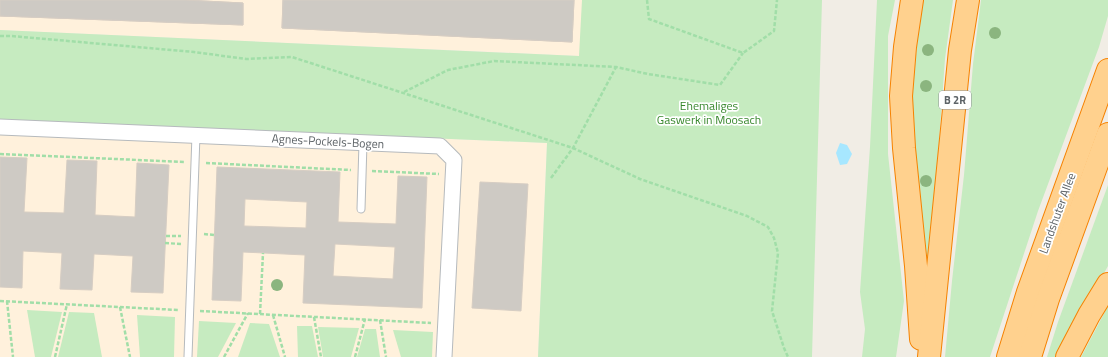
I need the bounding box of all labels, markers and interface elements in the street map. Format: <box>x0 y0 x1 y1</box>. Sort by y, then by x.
road number: B 2R <box>939 91 971 109</box>
park label: Ehemaliges Gaswerk in Moosach <box>657 96 761 129</box>
street label: Agnes-Pockels-Bogen <box>271 129 385 153</box>
street label: Landshuter Allee <box>1034 170 1080 256</box>

